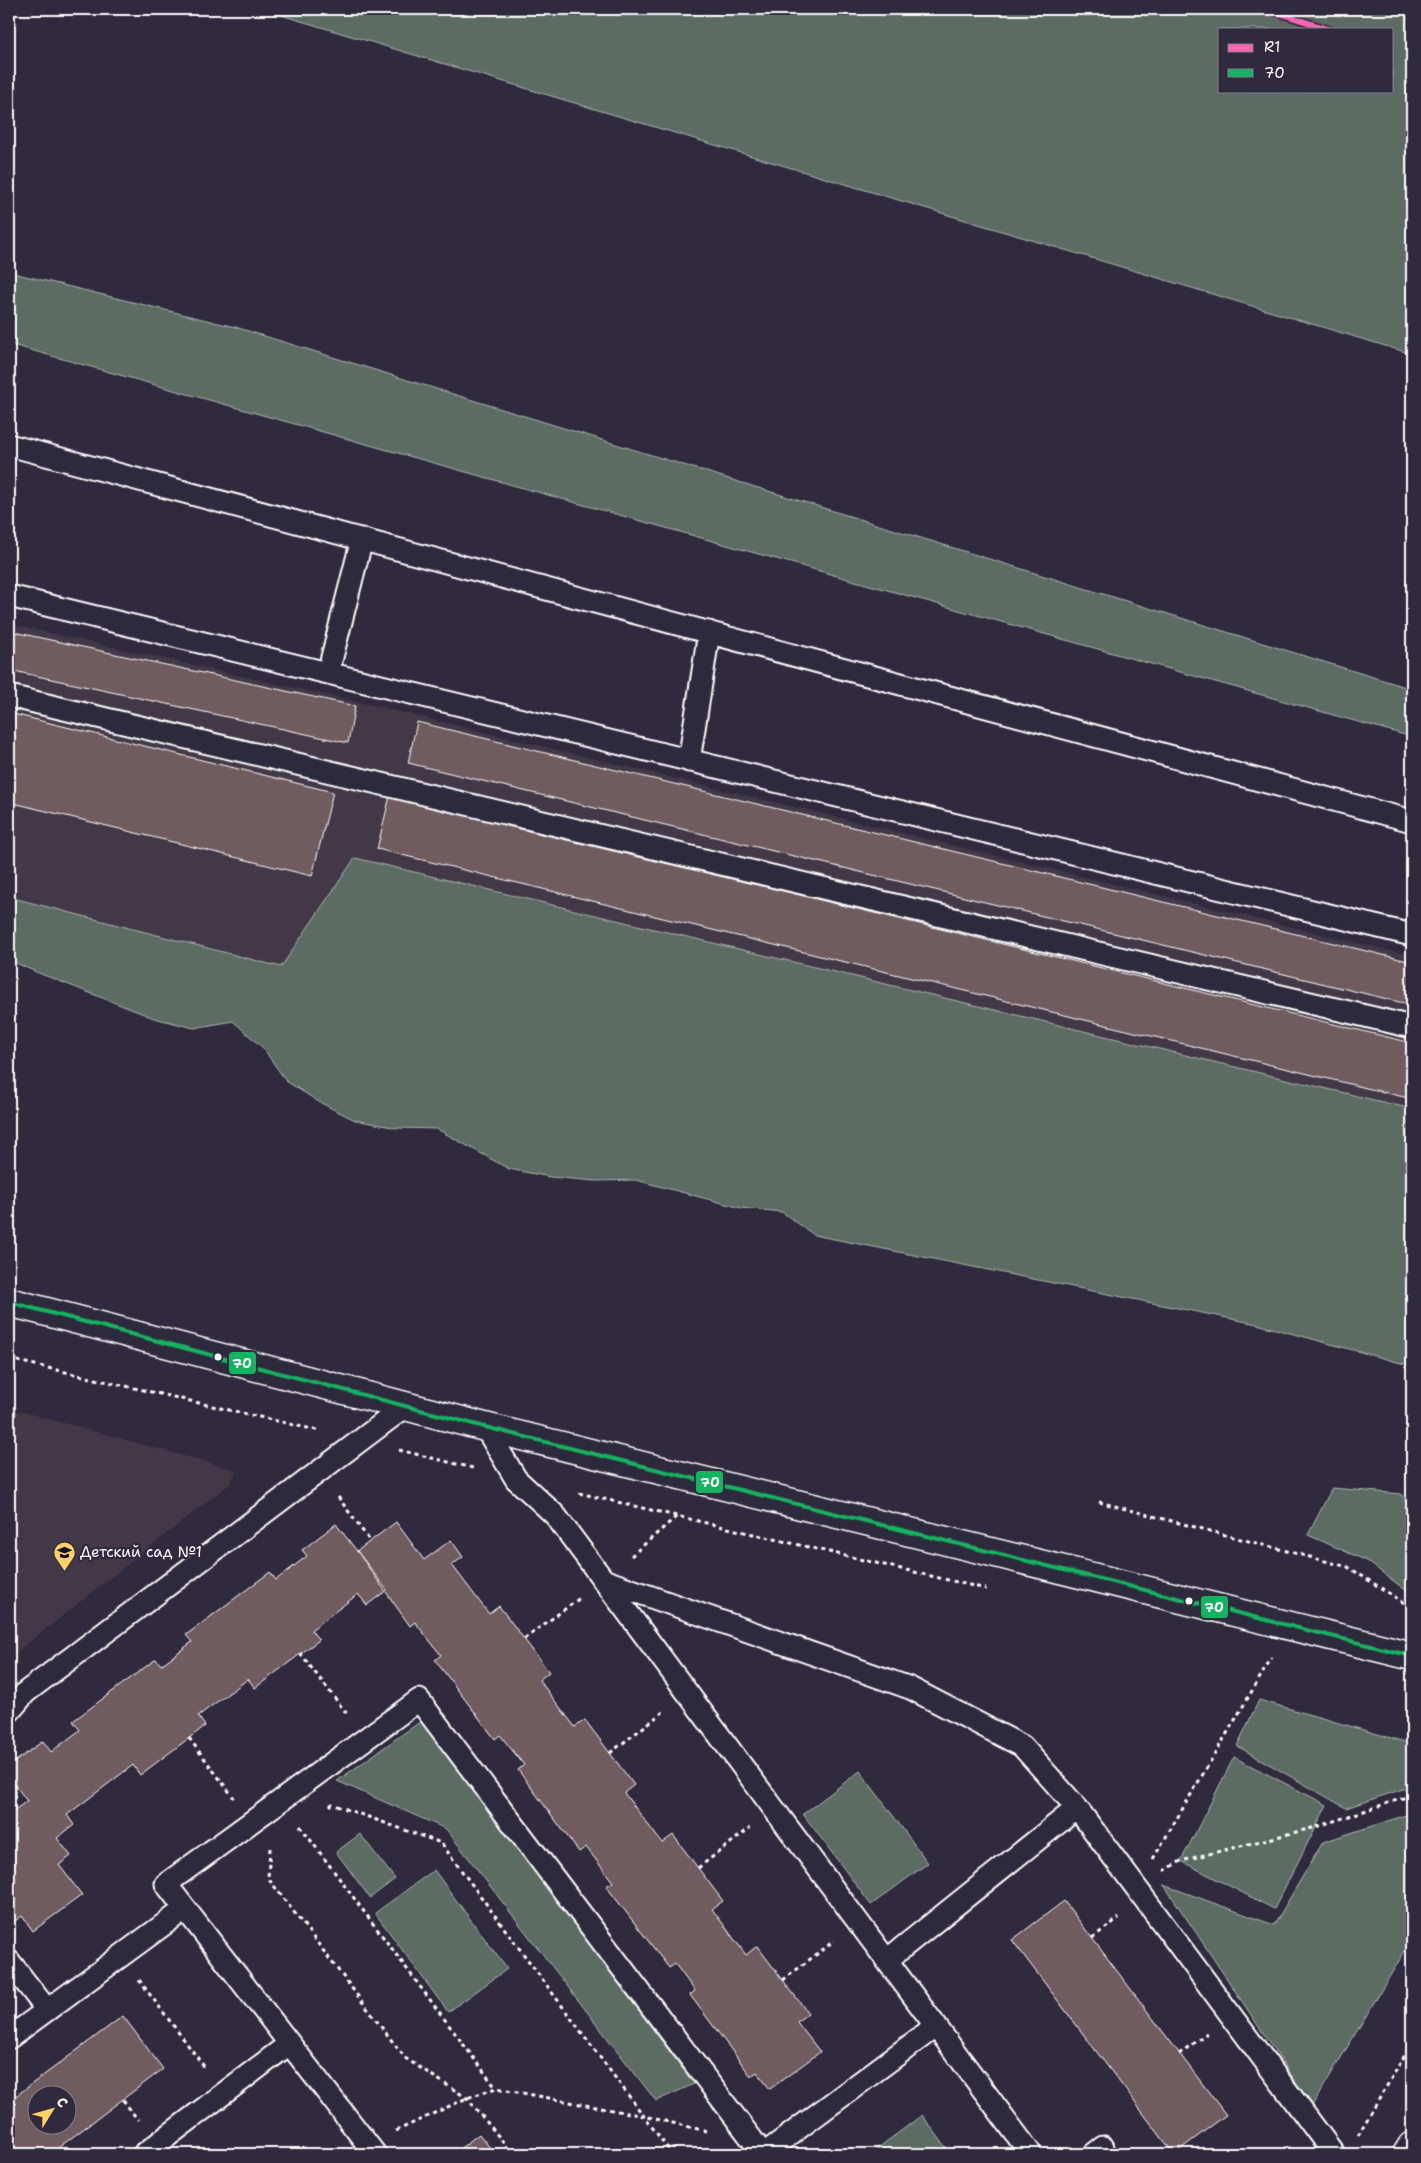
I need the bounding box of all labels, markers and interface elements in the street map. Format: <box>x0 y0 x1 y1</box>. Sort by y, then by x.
legend <box>1218 28 1394 92</box>
text: R1 <box>1264 37 1280 57</box>
text: 70 <box>1264 63 1285 83</box>
line badge: 70 <box>228 1351 257 1375</box>
unlabelled marker <box>213 1352 223 1362</box>
text: 70 <box>232 1354 252 1372</box>
line badge: 70 <box>695 1470 724 1494</box>
text: 70 <box>700 1473 720 1491</box>
school or university icon: Детский сад №1 <box>52 1540 76 1571</box>
place label: Детский сад №1 <box>80 1542 202 1562</box>
line badge: 70 <box>1200 1595 1229 1619</box>
unlabelled marker <box>1184 1596 1194 1606</box>
text: 70 <box>1204 1598 1224 1616</box>
north arrow <box>28 2086 78 2136</box>
text: С <box>53 2093 72 2111</box>

